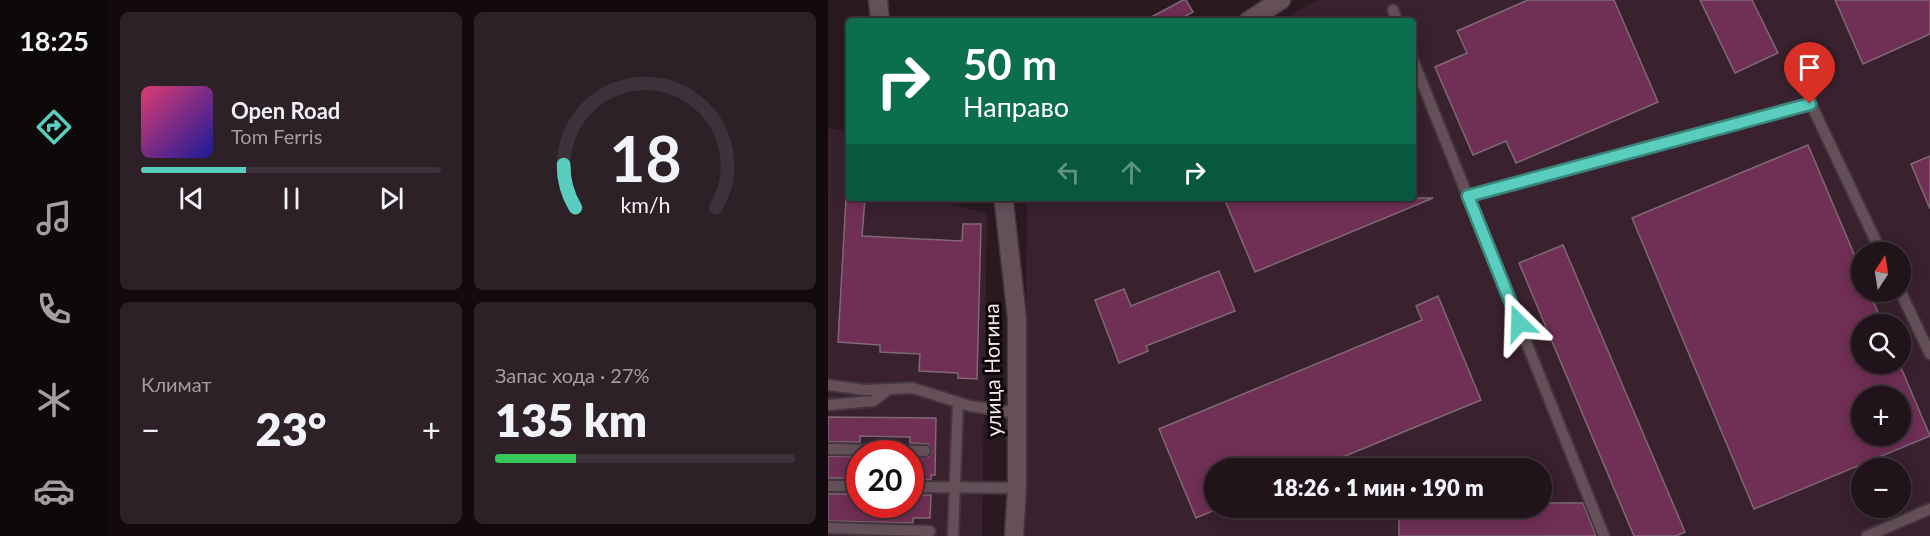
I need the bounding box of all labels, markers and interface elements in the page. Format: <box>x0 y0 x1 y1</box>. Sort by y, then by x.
text: 18:25 <box>19 24 89 57</box>
text: 50 m <box>963 39 1057 89</box>
icon: right <box>864 42 942 120</box>
pin <box>1784 42 1835 104</box>
icon: arrive <box>1793 51 1826 84</box>
text: Направо <box>963 90 1069 123</box>
text: Open Road <box>231 97 340 124</box>
icon: directions <box>33 106 75 148</box>
text: 18 <box>609 120 681 195</box>
text: Tom Ferris <box>231 124 322 148</box>
icon: left <box>1052 156 1085 189</box>
icon: ahead <box>1115 156 1148 189</box>
icon: right <box>1178 156 1211 189</box>
icon: previous <box>175 182 208 215</box>
icon: pause <box>275 182 308 215</box>
icon: next <box>375 182 408 215</box>
text: km/h <box>620 192 670 218</box>
icon: music <box>33 197 75 239</box>
north arrow <box>1851 242 1911 302</box>
map controls <box>1851 242 1911 518</box>
icon: phone <box>33 288 75 330</box>
position arrow <box>1487 291 1551 355</box>
street label: улица Ногина <box>978 303 1005 437</box>
button: search <box>1851 314 1911 374</box>
text: Запас хода · 27% <box>495 363 650 387</box>
text: Климат <box>141 372 212 396</box>
icon: climate <box>33 379 75 421</box>
button: + <box>1851 386 1911 446</box>
text: 135 km <box>495 393 647 447</box>
text: 23° <box>256 402 326 456</box>
text: − <box>141 409 160 449</box>
text: + <box>422 409 441 449</box>
speed limit sign: 20 <box>846 440 924 518</box>
button: − <box>1851 458 1911 518</box>
icon: car <box>33 470 75 512</box>
text: 18:26 · 1 мин · 190 m <box>1272 474 1484 501</box>

